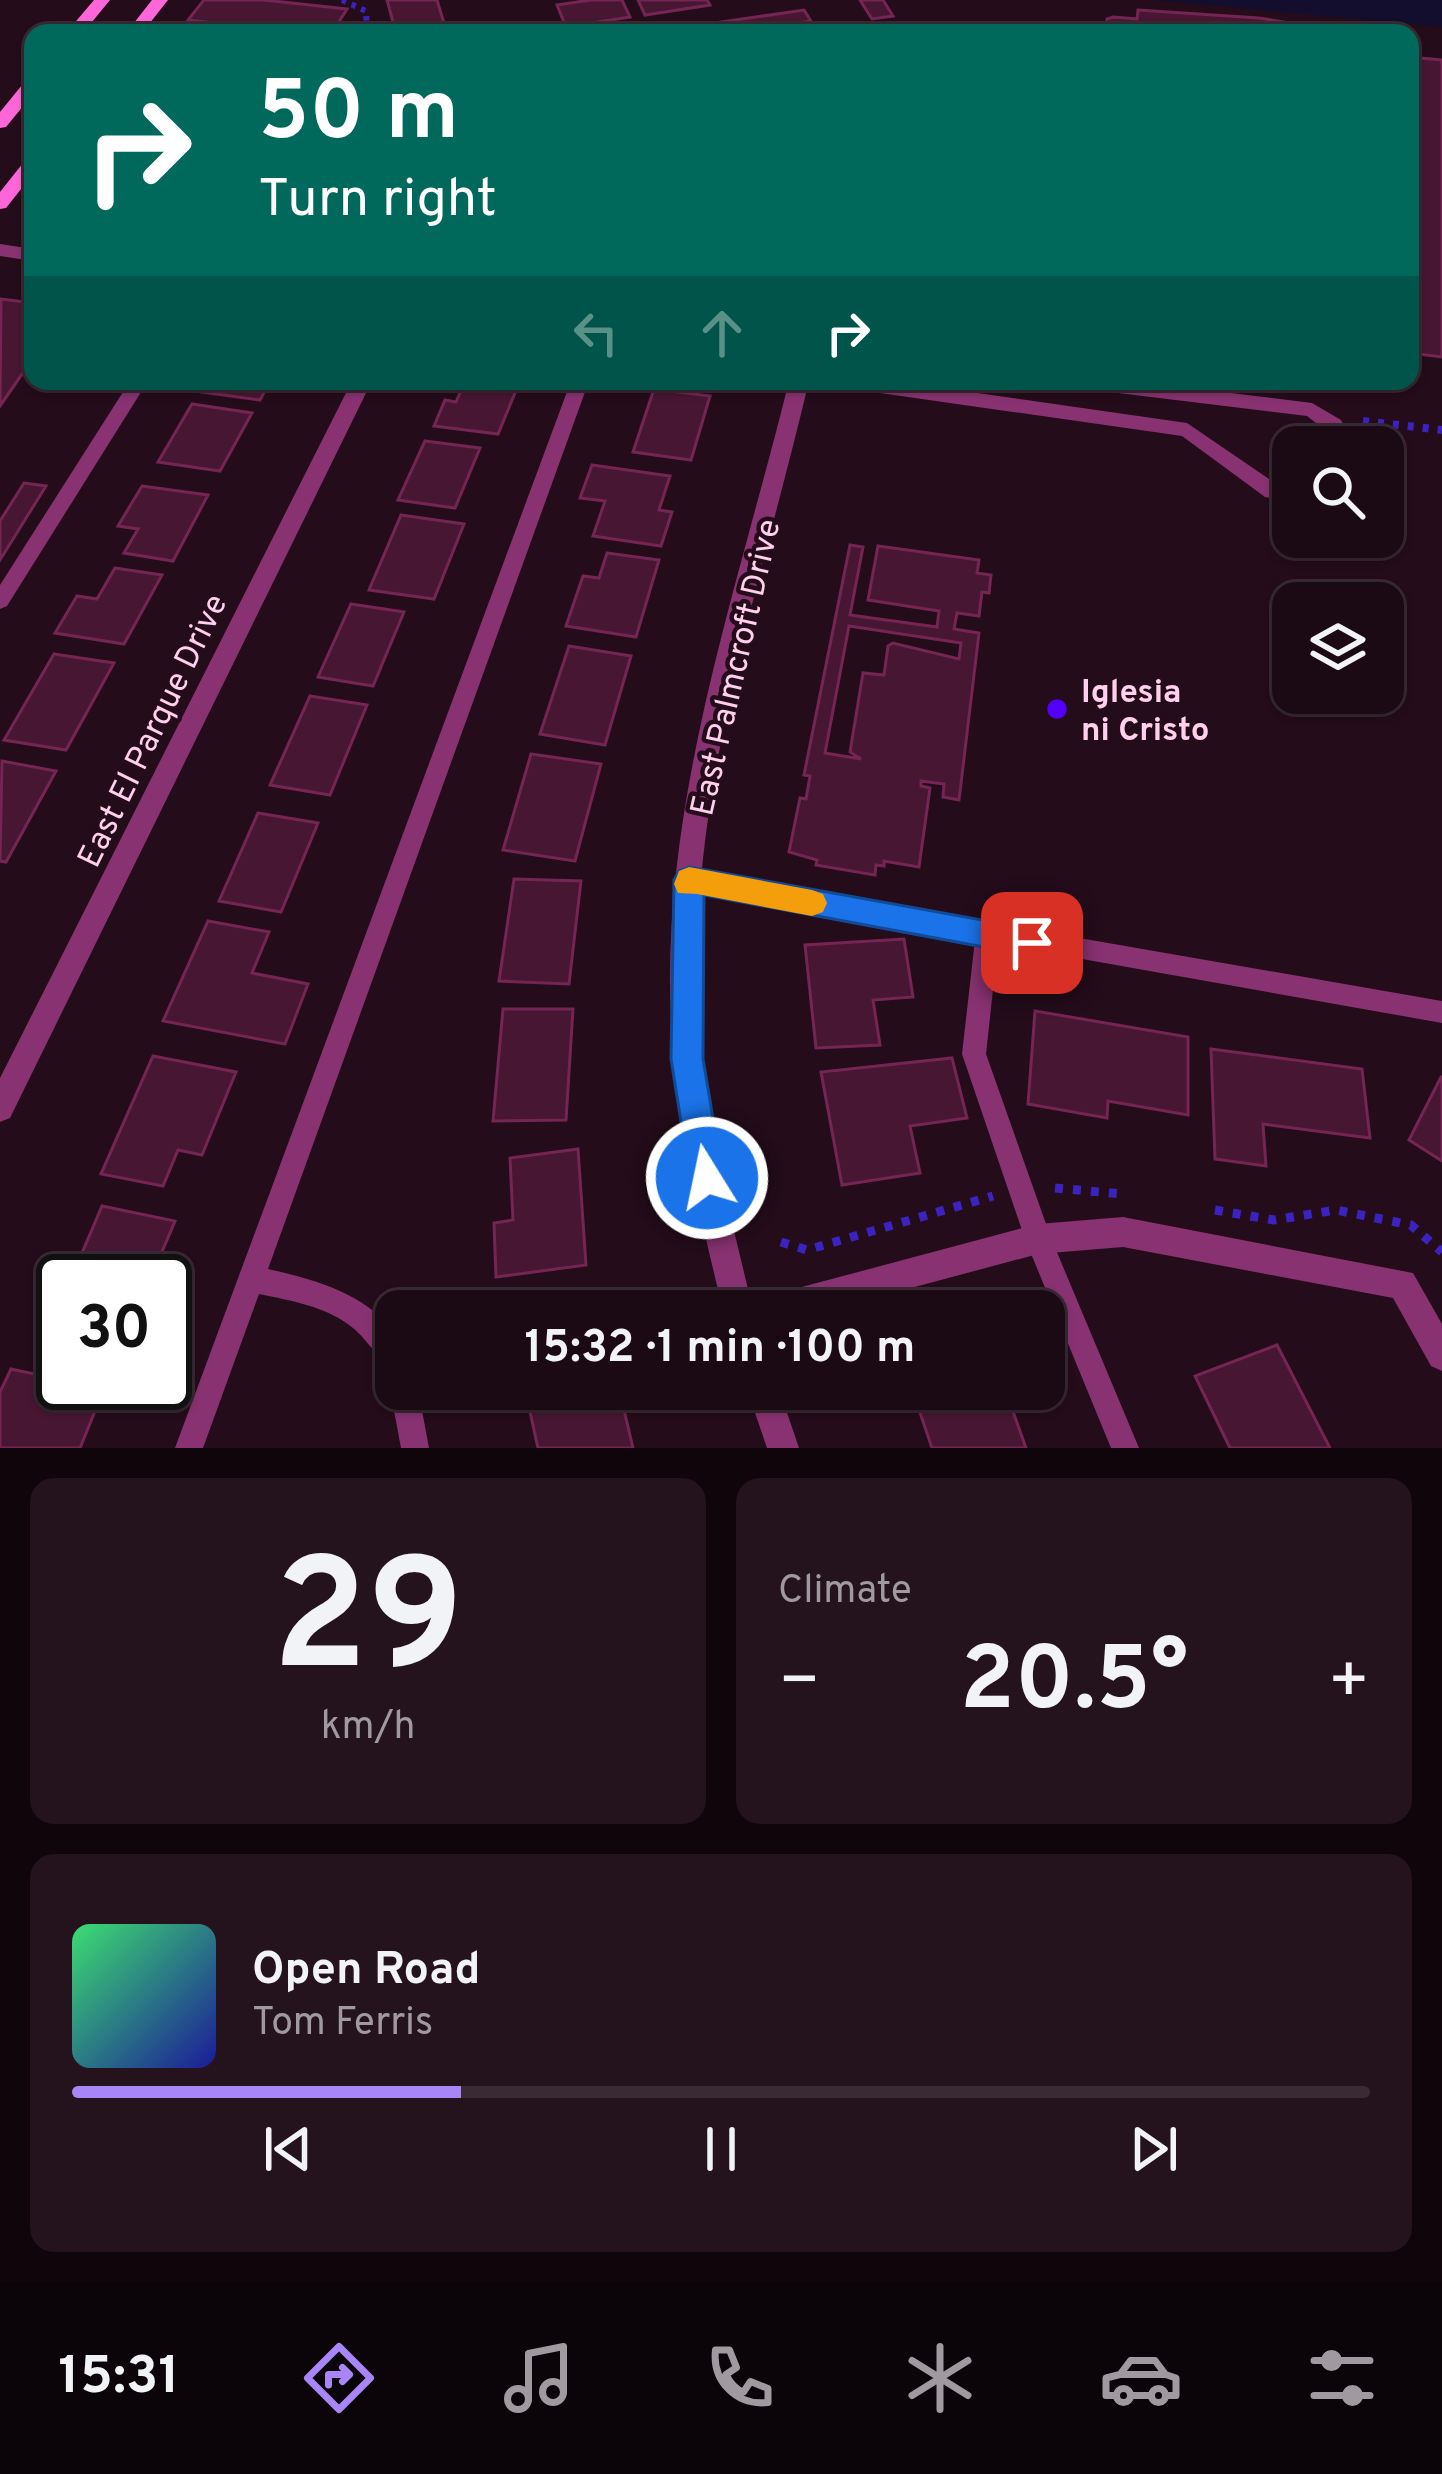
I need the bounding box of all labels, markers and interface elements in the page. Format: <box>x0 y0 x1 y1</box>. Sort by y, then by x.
text: 50 m <box>258 63 459 169</box>
icon: right <box>60 72 216 228</box>
text: Turn right <box>258 167 497 236</box>
icon: left <box>563 300 629 366</box>
icon: ahead <box>689 300 755 366</box>
icon: right <box>815 300 881 366</box>
map controls <box>1272 426 1404 714</box>
button: search <box>1272 426 1404 558</box>
street label: East Palmcroft Drive <box>683 515 792 820</box>
button: layers <box>1272 582 1404 714</box>
street label: East El Parque Drive <box>70 588 239 875</box>
place label: Iglesia ni Cristo <box>1081 673 1209 753</box>
marker: Iglesia ni Cristo <box>1044 696 1070 722</box>
pin <box>981 892 1083 994</box>
icon: arrive <box>999 910 1065 976</box>
position arrow <box>644 1115 770 1241</box>
speed limit sign: 30 <box>36 1254 192 1410</box>
text: 15:32 · 1 min · 100 m <box>524 1321 916 1378</box>
text: 29 <box>272 1527 464 1725</box>
text: Climate <box>778 1568 912 1617</box>
text: 20.5° <box>960 1628 1188 1741</box>
text: − <box>778 1643 821 1726</box>
text: + <box>1327 1643 1370 1726</box>
text: km/h <box>321 1704 415 1753</box>
text: Open Road <box>252 1943 480 2000</box>
text: Tom Ferris <box>252 2000 433 2049</box>
icon: previous <box>255 2116 321 2182</box>
icon: pause <box>688 2116 754 2182</box>
icon: next <box>1121 2116 1187 2182</box>
icon: directions <box>297 2336 381 2420</box>
icon: music <box>497 2336 581 2420</box>
icon: phone <box>698 2336 782 2420</box>
icon: climate <box>898 2336 982 2420</box>
icon: car <box>1099 2336 1183 2420</box>
icon: filters <box>1300 2336 1384 2420</box>
text: 15:31 <box>58 2344 180 2413</box>

